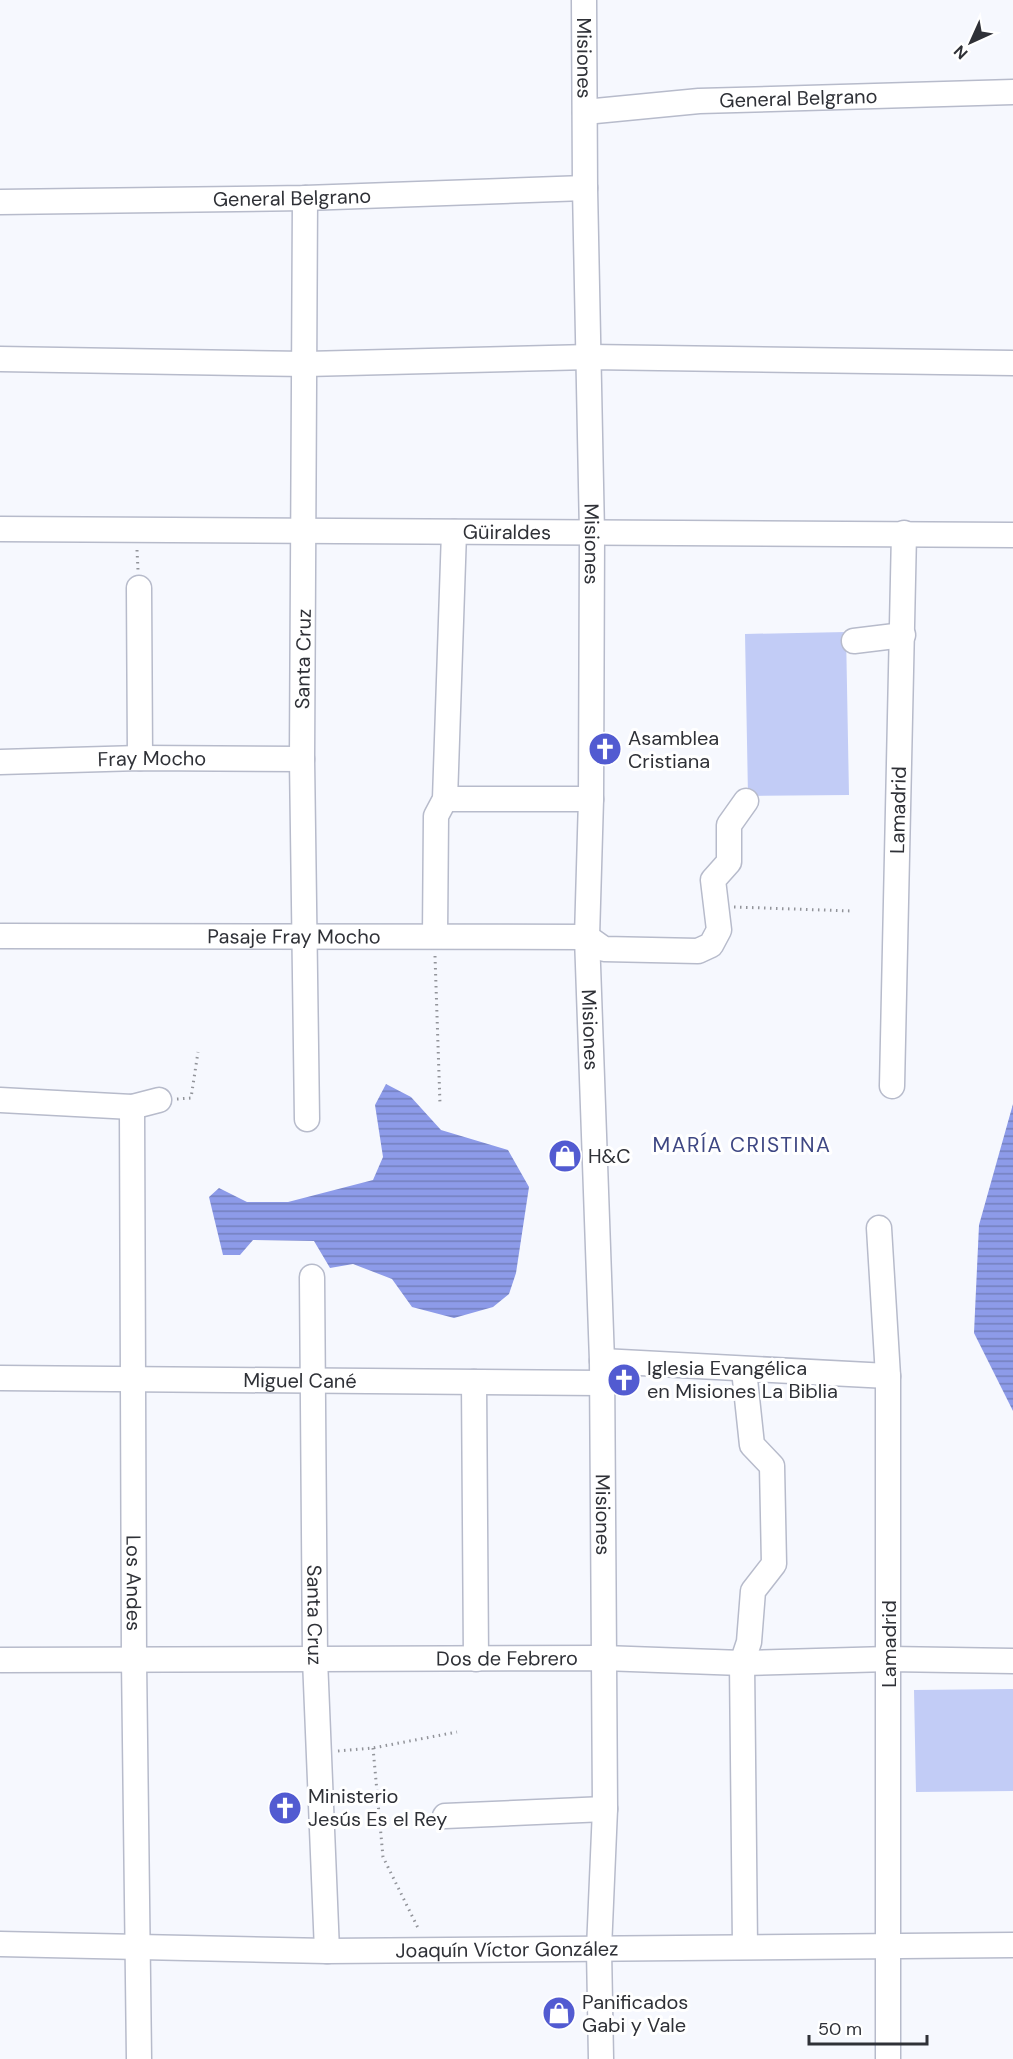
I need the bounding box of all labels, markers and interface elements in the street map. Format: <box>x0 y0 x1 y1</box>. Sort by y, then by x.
north arrow <box>941 12 1001 72</box>
street label: Misiones <box>571 17 598 99</box>
text: N <box>949 41 972 64</box>
street label: General Belgrano <box>719 83 878 113</box>
street label: General Belgrano <box>213 183 372 212</box>
street label: Misiones <box>578 503 605 585</box>
street label: Güiraldes <box>463 519 551 545</box>
street label: Santa Cruz <box>289 609 317 709</box>
place label: Asamblea Cristiana <box>628 725 719 774</box>
church icon: Asamblea Cristiana <box>587 731 623 767</box>
street label: Fray Mocho <box>97 745 206 772</box>
street label: Lamadrid <box>884 766 912 854</box>
street label: Pasaje Fray Mocho <box>207 923 381 950</box>
street label: Misiones <box>576 989 605 1071</box>
district label: MARÍA CRISTINA <box>653 1131 831 1159</box>
shop icon: H&C <box>547 1138 583 1174</box>
place label: H&C <box>588 1143 631 1169</box>
place label: Iglesia Evangélica en Misiones La Biblia <box>647 1355 838 1404</box>
church icon: Iglesia Evangélica en Misiones La Biblia <box>606 1362 642 1398</box>
street label: Miguel Cané <box>243 1367 357 1394</box>
street label: Misiones <box>590 1474 616 1555</box>
street label: Los Andes <box>121 1535 147 1631</box>
street label: Santa Cruz <box>301 1565 328 1666</box>
street label: Lamadrid <box>876 1600 902 1688</box>
street label: Dos de Febrero <box>436 1645 578 1672</box>
place label: Ministerio Jesús Es el Rey <box>308 1783 447 1832</box>
church icon: Ministerio Jesús Es el Rey <box>267 1790 303 1826</box>
street label: Joaquín Víctor González <box>395 1935 618 1963</box>
place label: Panificados Gabi y Vale <box>582 1989 688 2038</box>
shop icon: Panificados Gabi y Vale <box>541 1995 577 2031</box>
scale bar <box>809 2008 928 2046</box>
text: 50 m <box>818 2017 862 2041</box>

